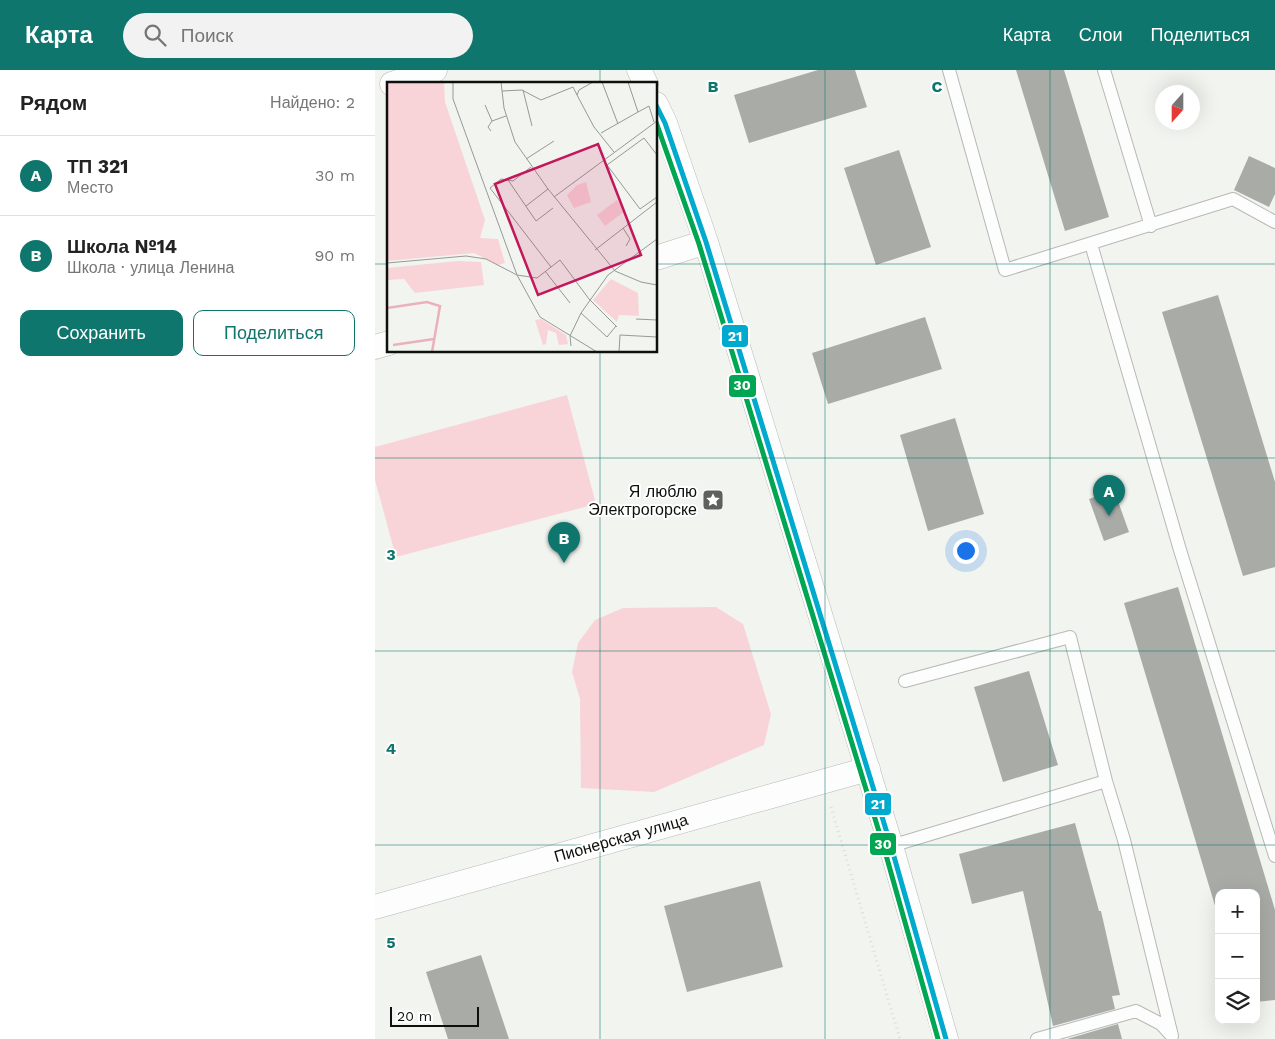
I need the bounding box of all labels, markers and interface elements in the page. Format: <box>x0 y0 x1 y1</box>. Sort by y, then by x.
search box <box>123 13 473 58</box>
text: Карта <box>25 21 93 49</box>
icon: search <box>141 21 169 49</box>
text: Поиск <box>181 24 233 47</box>
text: Карта <box>1003 24 1051 45</box>
text: Слои <box>1079 24 1123 45</box>
text: Поделиться <box>1151 24 1250 45</box>
text: B <box>708 77 719 96</box>
text: C <box>932 77 943 96</box>
inset map <box>387 82 657 352</box>
north arrow <box>1155 85 1200 130</box>
text: Рядом <box>20 90 87 115</box>
text: Найдено: 2 <box>270 93 355 112</box>
text: ТП 321 <box>67 155 128 178</box>
text: A <box>31 166 41 185</box>
text: 30 m <box>315 166 355 185</box>
text: Место <box>67 178 113 197</box>
text: Школа №14 <box>67 235 177 258</box>
text: B <box>31 246 41 265</box>
text: 90 m <box>314 246 355 265</box>
text: Школа · улица Ленина <box>67 258 235 277</box>
button: Сохранить <box>20 310 183 356</box>
button: Поделиться <box>193 310 355 356</box>
line badge: 21 <box>721 324 749 348</box>
text: 21 <box>728 328 742 344</box>
line badge: 30 <box>728 374 757 398</box>
text: 30 <box>733 377 751 393</box>
pin: A <box>1093 475 1125 516</box>
place label: Я люблю Электрогорске <box>588 482 697 519</box>
place icon: Я люблю Электрогорске <box>701 488 725 512</box>
pin: B <box>548 522 580 563</box>
your location <box>953 538 979 564</box>
text: 3 <box>386 545 396 564</box>
text: 4 <box>386 739 396 758</box>
line badge: 21 <box>864 792 892 816</box>
text: 21 <box>871 796 885 812</box>
street label: Пионерская улица <box>552 810 690 866</box>
line badge: 30 <box>869 832 897 856</box>
text: 30 <box>874 836 892 852</box>
map controls <box>1215 889 1260 1024</box>
button: + <box>1215 889 1260 934</box>
text: 5 <box>386 933 396 952</box>
button: − <box>1215 934 1260 979</box>
button: layers <box>1215 979 1260 1024</box>
scale bar <box>390 1004 479 1027</box>
text: 20 m <box>397 1008 432 1024</box>

